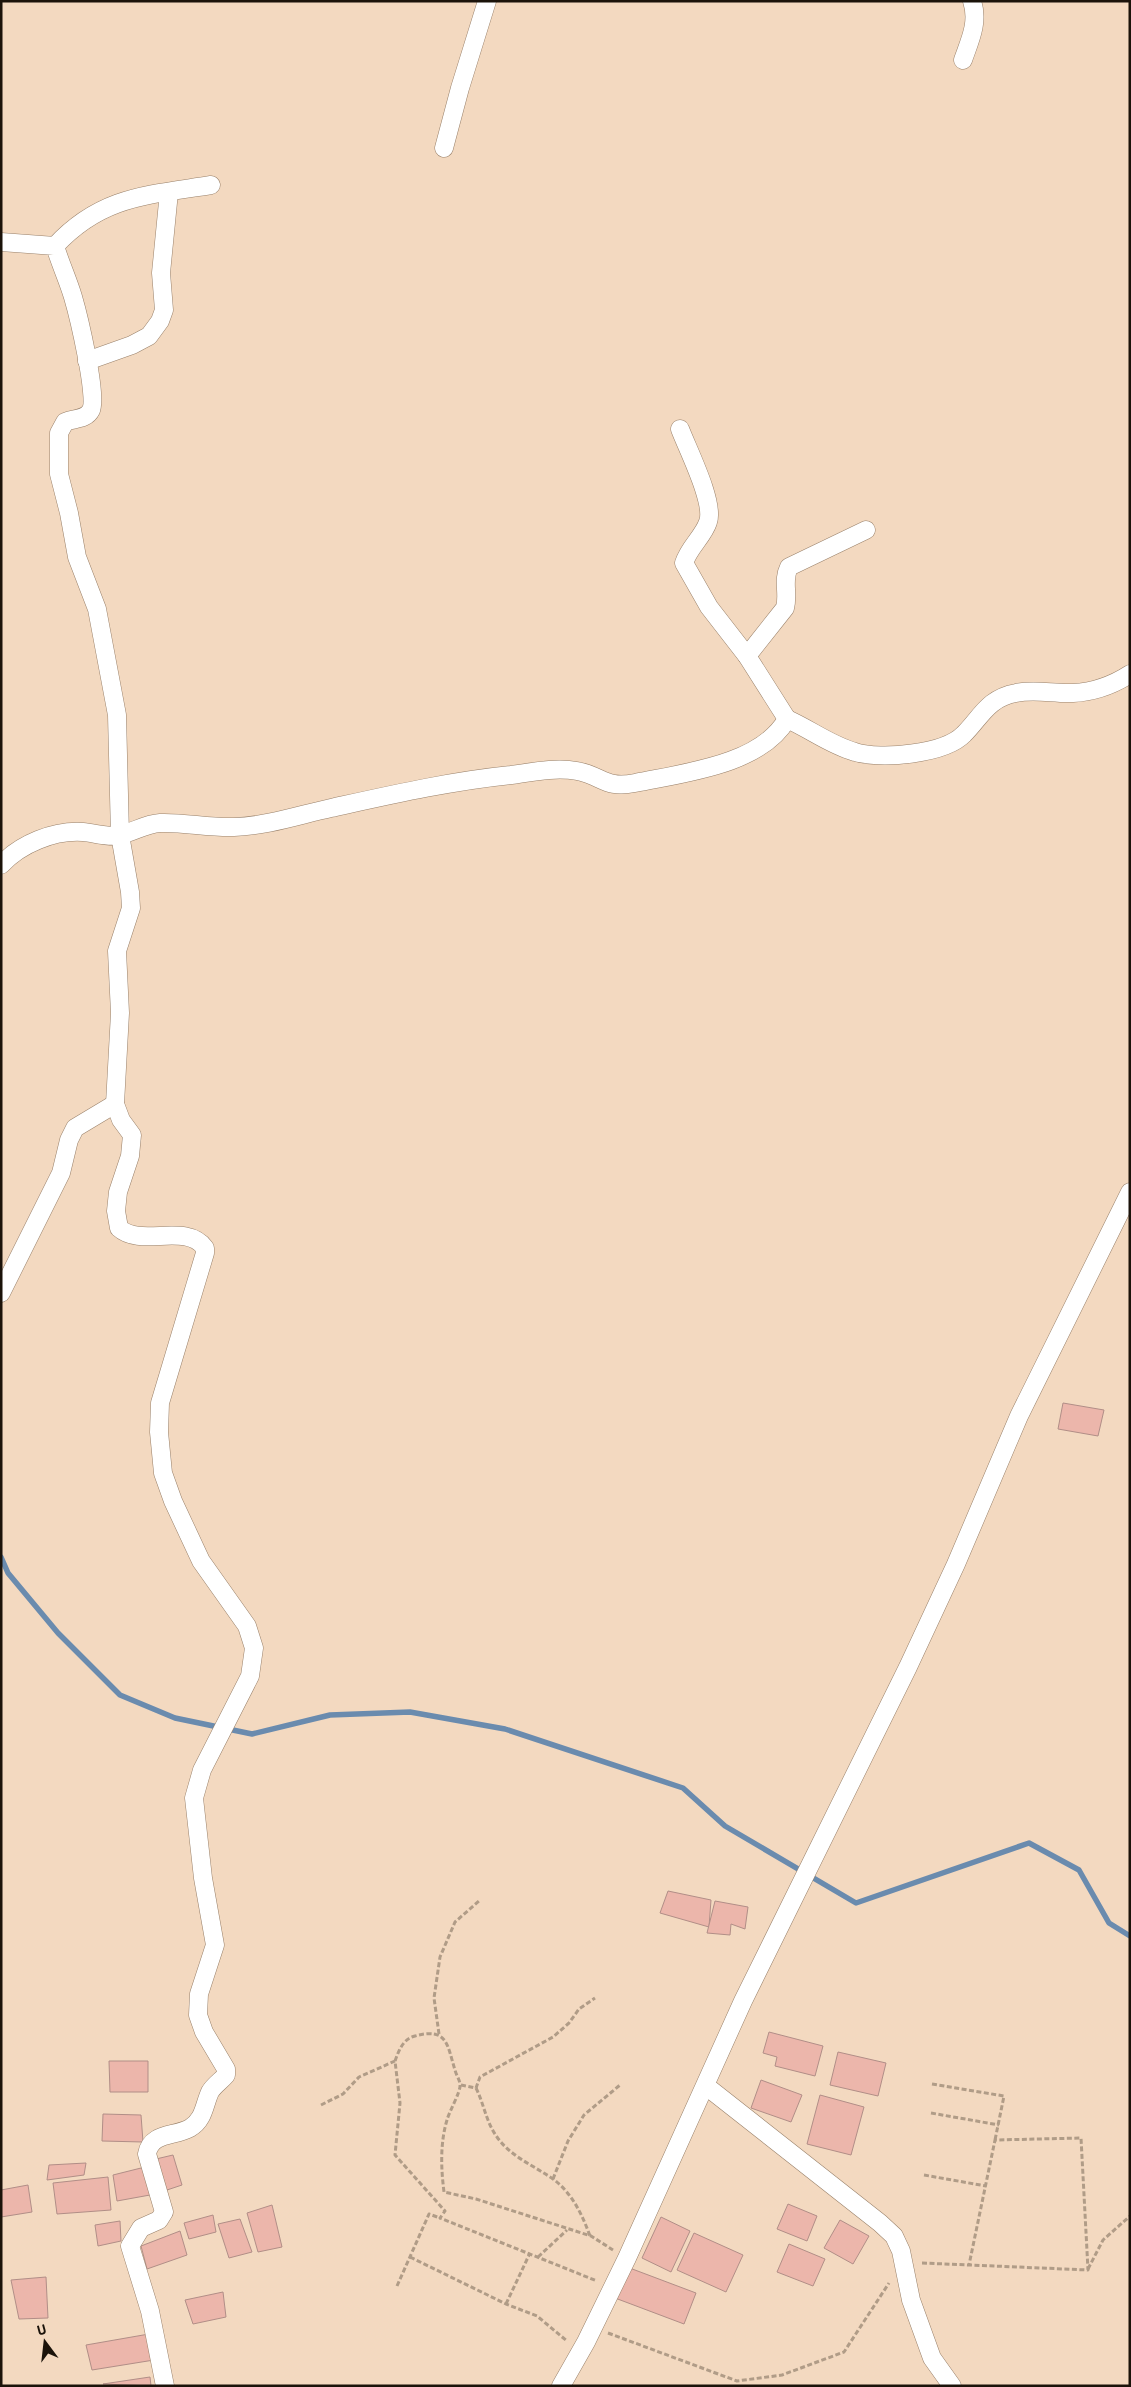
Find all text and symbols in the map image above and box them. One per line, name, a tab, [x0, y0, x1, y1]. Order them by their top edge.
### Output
north arrow	[20, 2317, 70, 2367]
text: U	[34, 2318, 49, 2340]

